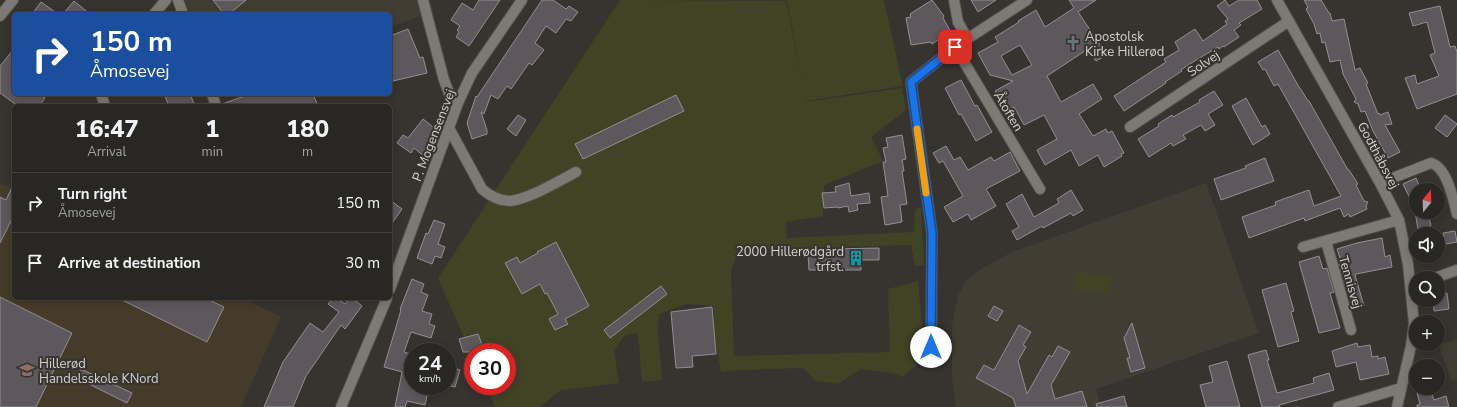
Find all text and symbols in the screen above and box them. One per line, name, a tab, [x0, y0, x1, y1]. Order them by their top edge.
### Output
text: 150 m	[90, 23, 173, 61]
icon: right	[24, 28, 76, 80]
place label: Apostolsk Kirke Hillerød	[1085, 28, 1164, 61]
pin	[938, 30, 972, 64]
church icon: Apostolsk Kirke Hillerød	[1064, 34, 1082, 52]
icon: arrive	[944, 36, 966, 58]
street label: Solvej	[1184, 46, 1223, 81]
text: Åmosevej	[90, 59, 170, 83]
street label: P. Mogensensvej	[408, 87, 460, 184]
street label: Åtoften	[989, 88, 1028, 135]
text: 16:47	[75, 113, 139, 145]
text: 1	[205, 113, 220, 145]
text: 180	[286, 113, 329, 145]
street label: Godthåbsvej	[1353, 119, 1403, 192]
text: Arrival	[87, 143, 126, 161]
text: min	[202, 143, 223, 161]
text: m	[302, 143, 313, 161]
north arrow	[1409, 183, 1445, 219]
map controls	[1409, 183, 1445, 395]
text: Turn right	[58, 184, 127, 204]
icon: right	[24, 192, 46, 214]
text: 150 m	[336, 193, 380, 213]
text: Åmosevej	[58, 204, 116, 222]
button: sound	[1409, 227, 1445, 263]
place label: 2000 Hillerødgård trfst.	[736, 243, 844, 276]
building icon: 2000 Hillerødgård trfst.	[847, 249, 865, 267]
icon: arrive	[24, 252, 46, 274]
text: Arrive at destination	[58, 253, 201, 273]
text: 30 m	[345, 253, 380, 273]
street label: Tennisvej	[1334, 254, 1366, 311]
button: search	[1409, 271, 1445, 307]
button: +	[1409, 315, 1445, 351]
position arrow	[910, 326, 952, 368]
speed limit sign: 30	[464, 343, 516, 395]
text: 24	[418, 350, 442, 377]
place label: Hillerød Handelsskole KNord	[39, 355, 159, 388]
button: −	[1409, 359, 1445, 395]
school or university icon: Hillerød Handelsskole KNord	[18, 361, 36, 379]
text: km/h	[419, 372, 441, 386]

